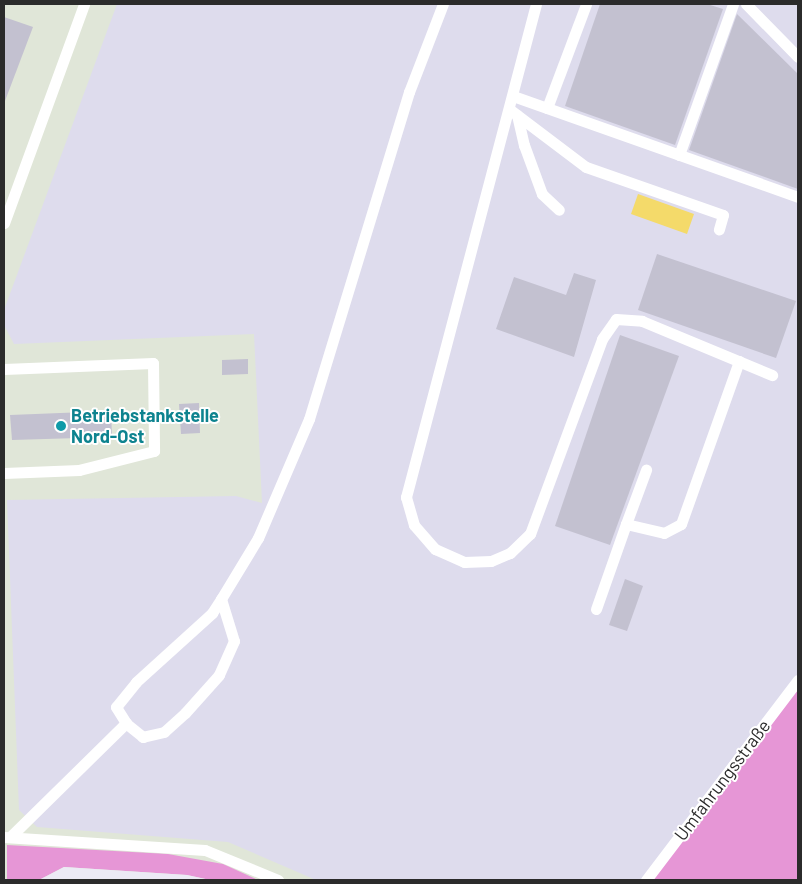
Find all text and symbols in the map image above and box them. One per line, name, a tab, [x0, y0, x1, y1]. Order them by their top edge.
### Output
place label: Betriebstankstelle Nord-Ost	[71, 405, 219, 448]
marker: Betriebstankstelle Nord-Ost	[55, 420, 67, 432]
street label: Umfahrungsstraße	[669, 715, 775, 845]

